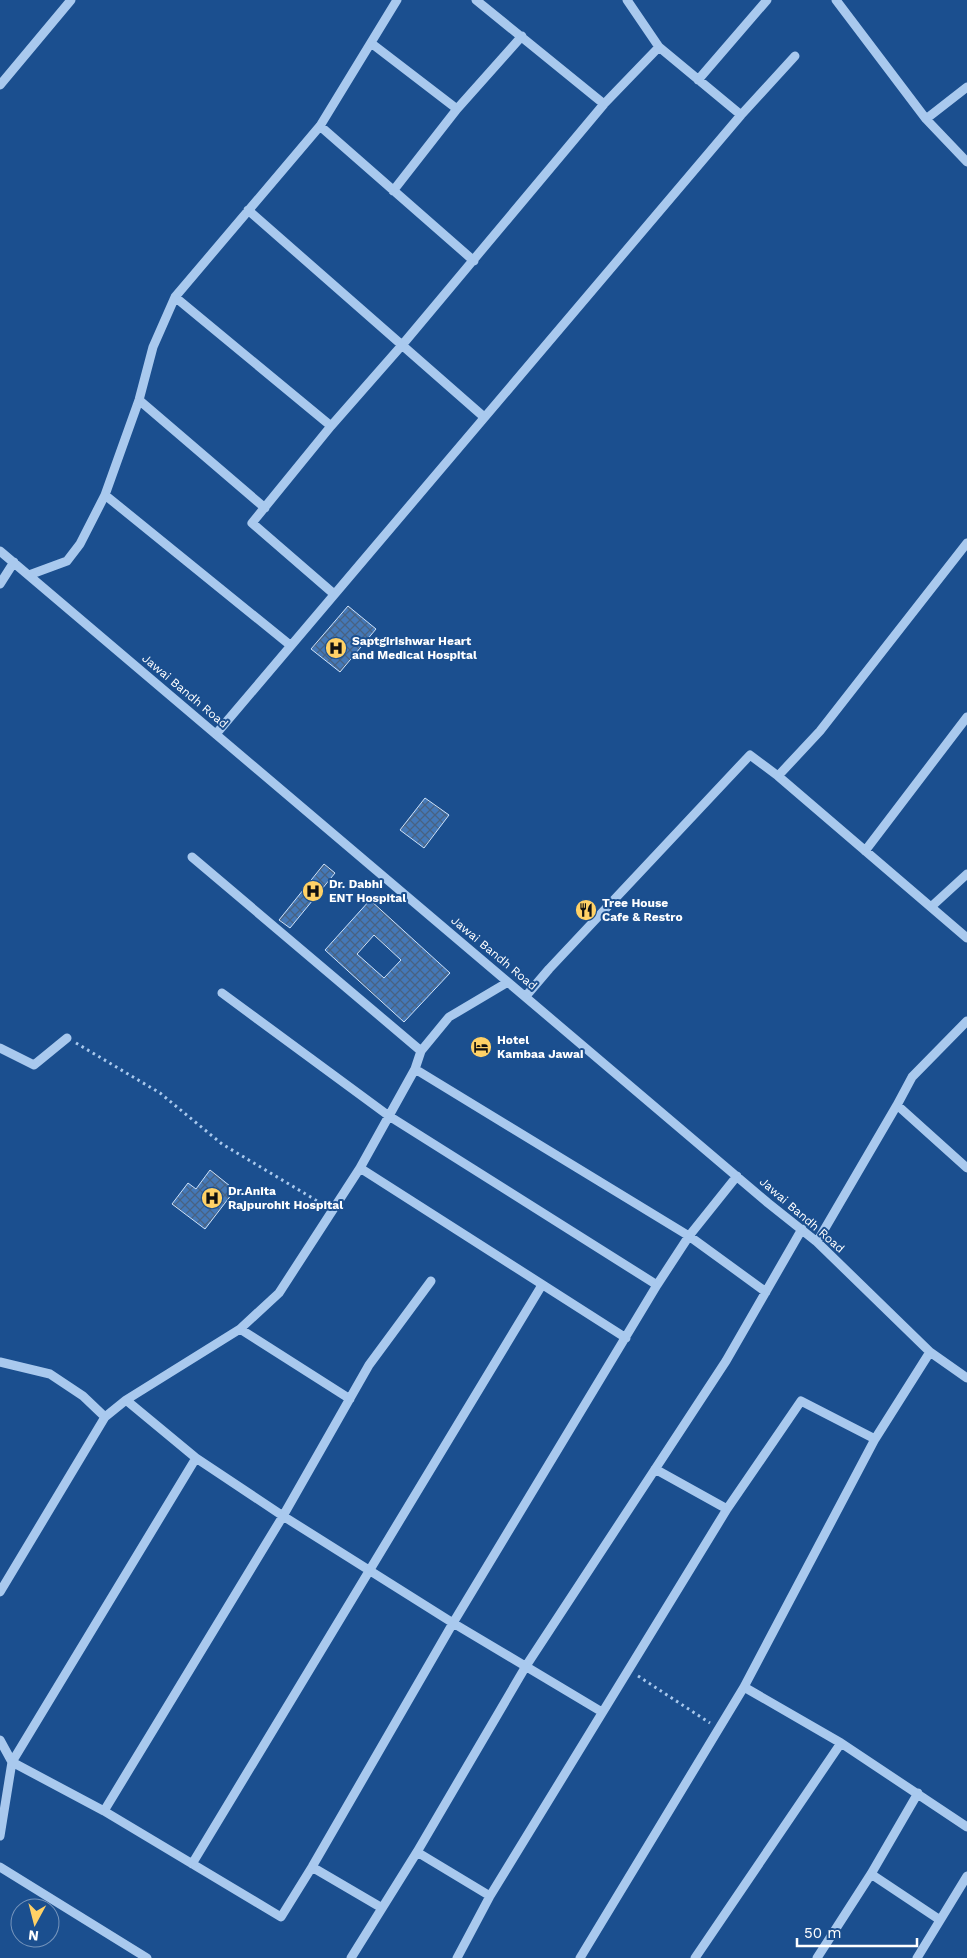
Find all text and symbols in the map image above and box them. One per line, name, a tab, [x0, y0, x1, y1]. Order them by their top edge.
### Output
place label: Saptgirishwar Heart and Medical Hospital	[352, 634, 477, 662]
hospital icon: Saptgirishwar Heart and Medical Hospital	[324, 636, 348, 660]
street label: Jawai Bandh Road	[139, 651, 231, 731]
place label: Dr. Dabhi ENT Hospital	[329, 877, 406, 905]
hospital icon: Dr. Dabhi ENT Hospital	[301, 879, 325, 903]
place label: Tree House Cafe & Restro	[602, 896, 683, 924]
restaurant icon: Tree House Cafe & Restro	[574, 898, 598, 922]
street label: Jawai Bandh Road	[448, 913, 540, 993]
place label: Hotel Kambaa Jawai	[497, 1033, 583, 1061]
hotel icon: Hotel Kambaa Jawai	[469, 1035, 493, 1059]
street label: Jawai Bandh Road	[757, 1174, 847, 1256]
place label: Dr.Anita Rajpurohit Hospital	[228, 1184, 343, 1212]
hospital icon: Dr.Anita Rajpurohit Hospital	[200, 1186, 224, 1210]
north arrow	[10, 1898, 60, 1948]
scale bar	[797, 1916, 917, 1948]
text: 50 m	[804, 1924, 841, 1942]
text: N	[27, 1927, 40, 1944]

